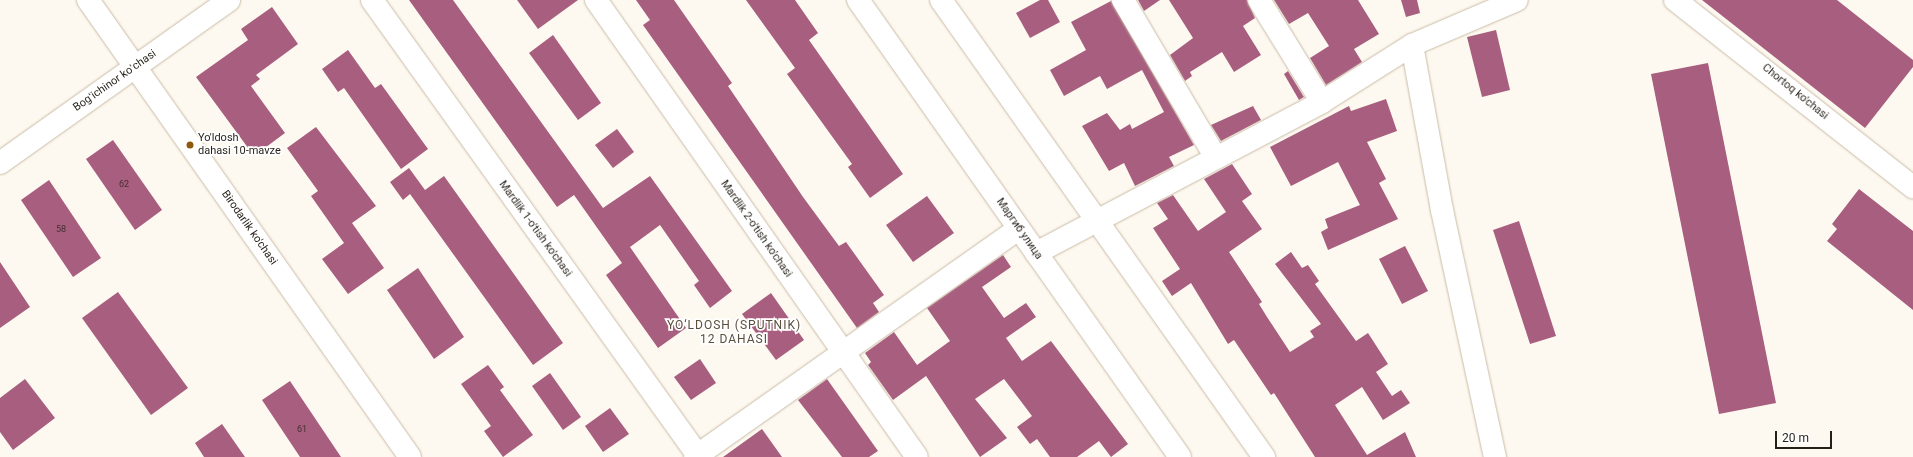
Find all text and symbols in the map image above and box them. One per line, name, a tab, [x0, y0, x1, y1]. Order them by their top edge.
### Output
street label: Bogʻichinor koʻchasi	[71, 47, 159, 115]
street label: Chortoq ko'chasi	[1759, 61, 1831, 123]
place label: Yo'ldosh dahasi 10-mavze	[198, 132, 281, 158]
marker: Yo'ldosh dahasi 10-mavze	[185, 140, 195, 150]
street label: Mardlik 1-o'tish ko'chasi	[496, 178, 574, 280]
street label: Mardlik 2-o'tish ko'chasi	[718, 178, 794, 280]
house number: 62	[119, 179, 129, 189]
street label: Birodarlik ko'chasi	[218, 188, 280, 268]
street label: Маргиб улица	[993, 196, 1045, 262]
house number: 58	[56, 224, 66, 234]
district label: YO‘LDOSH (SPUTNIK) 12 DAHASI	[667, 319, 801, 347]
scale bar	[1777, 423, 1834, 449]
house number: 61	[297, 424, 307, 434]
text: 20 m	[1782, 431, 1809, 445]

